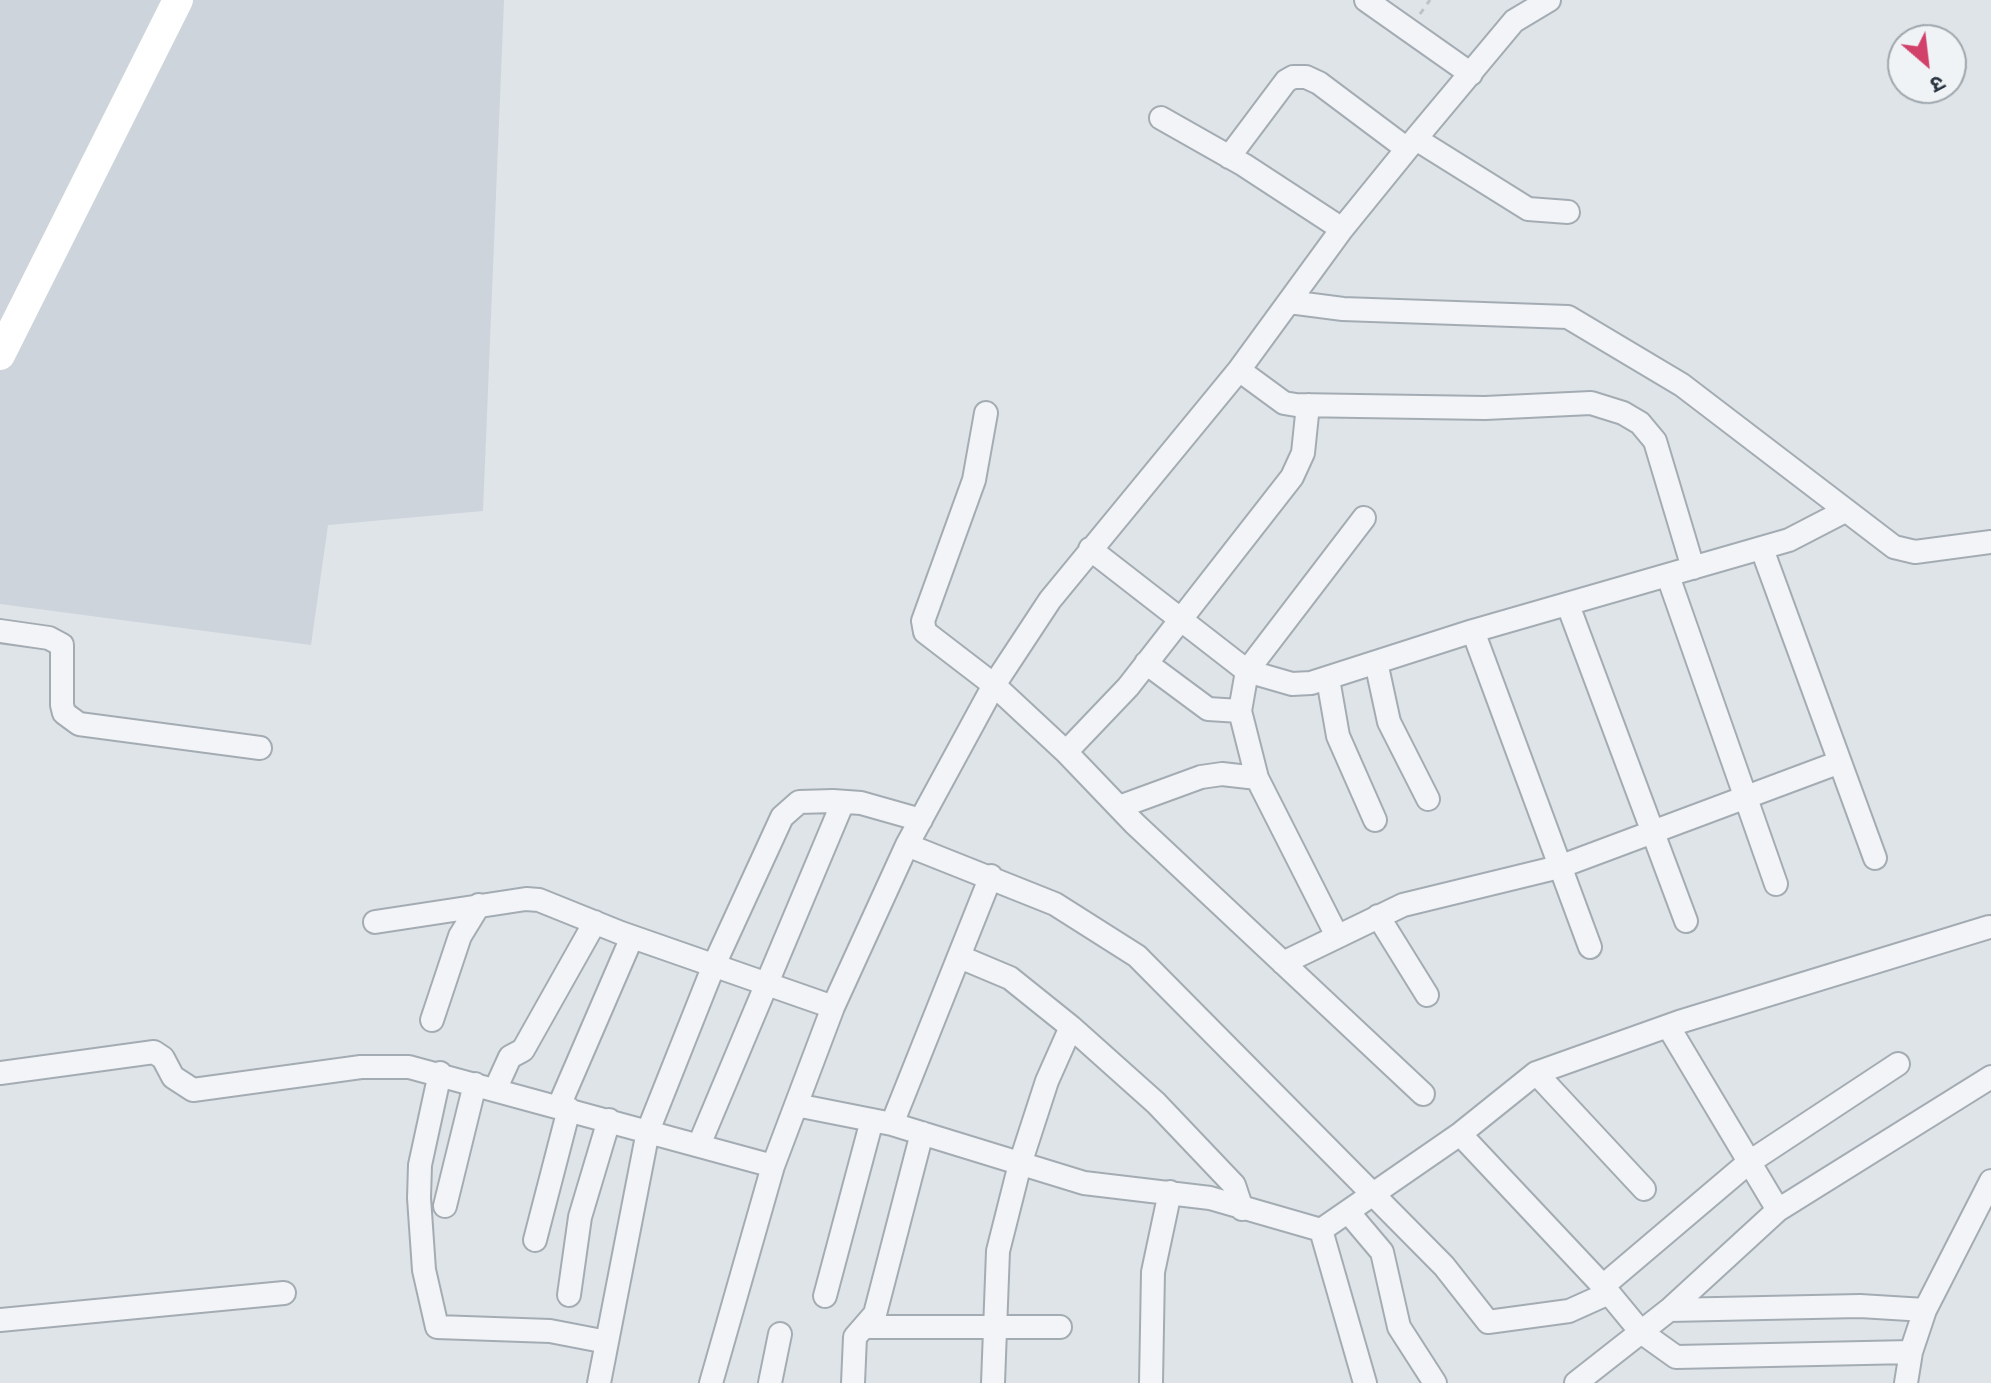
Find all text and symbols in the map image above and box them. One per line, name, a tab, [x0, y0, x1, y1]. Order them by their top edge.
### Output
north arrow	[1887, 24, 1967, 104]
text: उ	[1926, 70, 1949, 98]

